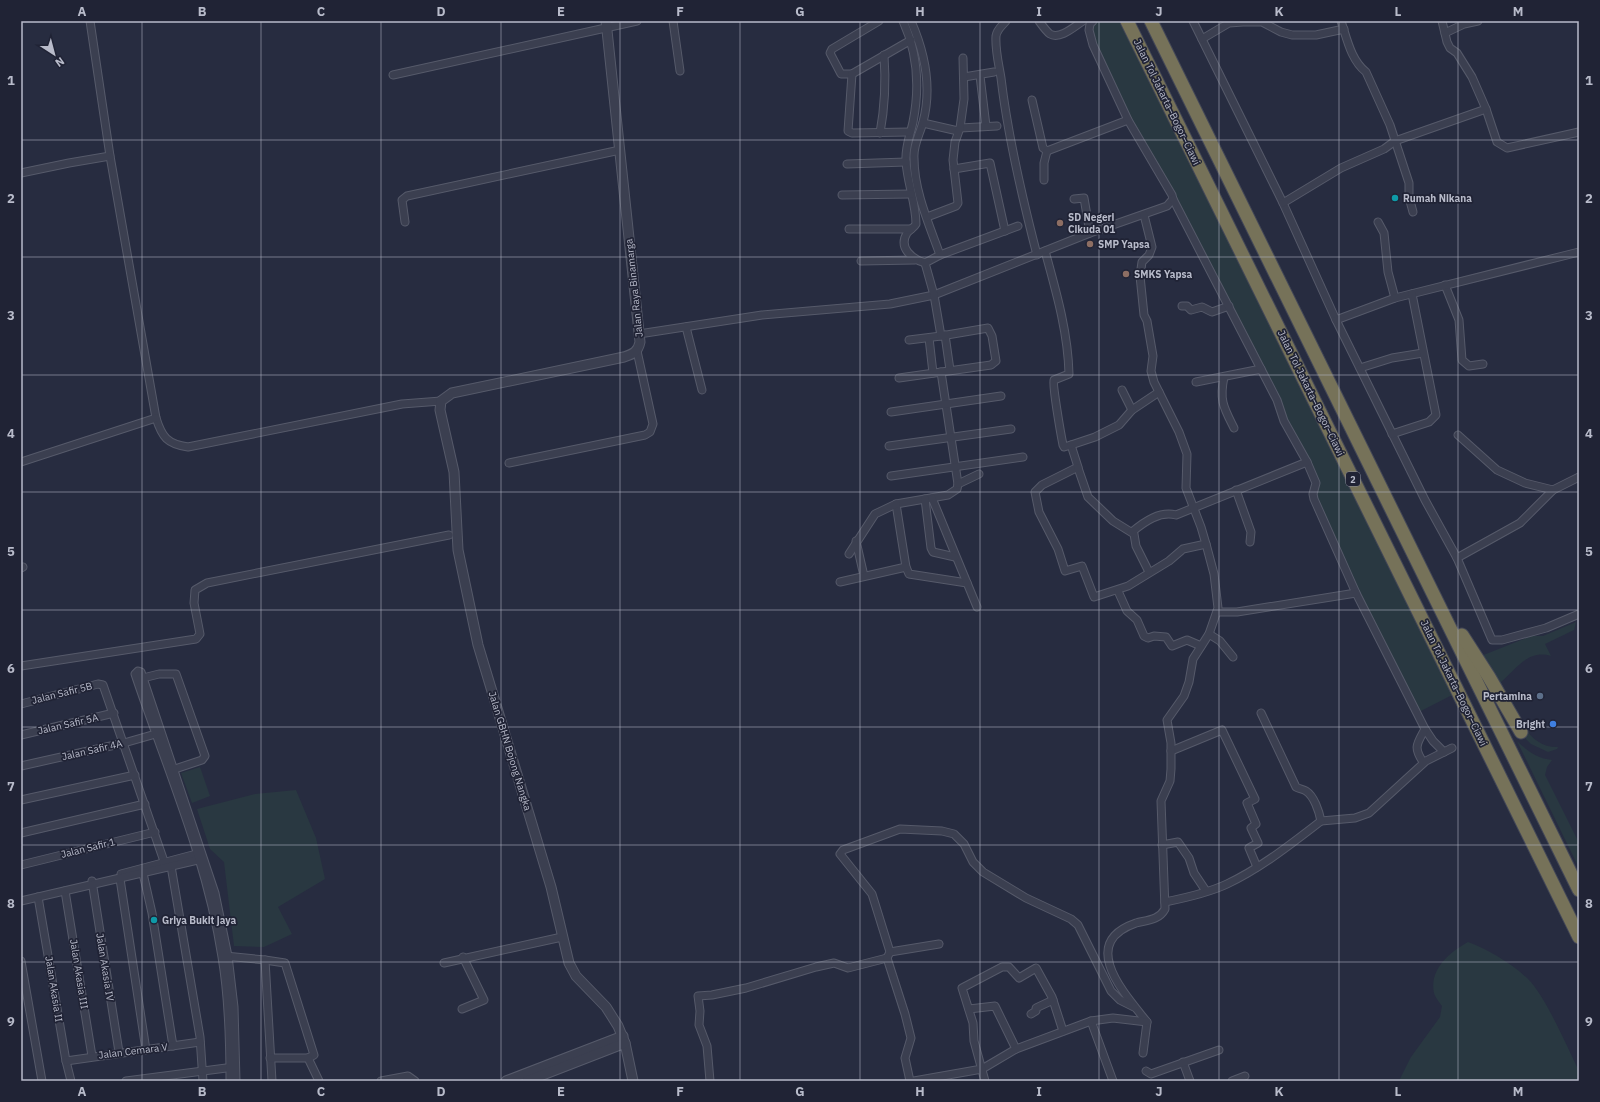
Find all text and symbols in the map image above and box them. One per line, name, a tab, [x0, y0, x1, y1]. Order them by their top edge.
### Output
text: A	[78, 3, 87, 20]
text: B	[198, 3, 207, 20]
text: C	[317, 3, 326, 20]
text: D	[436, 3, 446, 20]
text: E	[557, 3, 565, 20]
text: F	[676, 3, 684, 20]
text: G	[795, 3, 805, 20]
text: H	[915, 3, 925, 20]
text: I	[1036, 3, 1042, 20]
text: J	[1155, 3, 1163, 20]
text: K	[1274, 3, 1284, 20]
text: L	[1395, 3, 1402, 20]
text: M	[1513, 3, 1523, 20]
north arrow	[34, 34, 74, 74]
street label: Jalan Tol Jakarta–Bogor–Ciawi	[1131, 37, 1203, 167]
text: N	[53, 54, 67, 70]
text: 1	[7, 72, 15, 89]
text: 1	[1585, 72, 1593, 89]
text: 2	[7, 190, 15, 207]
text: 2	[1585, 190, 1593, 207]
place label: Rumah Nikana	[1403, 192, 1472, 205]
marker: Rumah Nikana	[1390, 193, 1400, 203]
place label: SD Negeri Cikuda 01	[1068, 211, 1115, 236]
marker: SD Negeri Cikuda 01	[1055, 218, 1065, 228]
street label: Jalan Raya Binamarga	[622, 238, 646, 338]
place label: SMP Yapsa	[1098, 238, 1150, 251]
marker: SMP Yapsa	[1085, 239, 1095, 249]
place label: SMKS Yapsa	[1134, 268, 1193, 281]
marker: SMKS Yapsa	[1121, 269, 1131, 279]
text: 3	[7, 307, 15, 324]
text: 3	[1585, 307, 1593, 324]
street label: Jalan Tol Jakarta–Bogor–Ciawi	[1275, 328, 1347, 458]
text: 4	[7, 425, 15, 442]
text: 4	[1585, 425, 1593, 442]
road number: 2	[1346, 472, 1360, 486]
text: 5	[7, 543, 15, 560]
text: 5	[1585, 543, 1593, 560]
street label: Jalan Tol Jakarta–Bogor–Ciawi	[1418, 618, 1490, 748]
text: 6	[7, 660, 15, 677]
text: 6	[1585, 660, 1593, 677]
street label: Jalan Safir 5B	[30, 679, 94, 707]
street label: Jalan GBHN Bojong Nangka	[486, 690, 535, 813]
place label: Pertamina	[1483, 690, 1532, 703]
marker: Pertamina	[1535, 691, 1545, 701]
street label: Jalan Safir 5A	[36, 711, 100, 737]
place label: Bright	[1516, 718, 1545, 731]
marker: Bright	[1548, 719, 1558, 729]
street label: Jalan Safir 4A	[60, 737, 124, 763]
text: 7	[7, 778, 15, 795]
text: 7	[1585, 778, 1593, 795]
street label: Jalan Safir 1	[60, 835, 116, 861]
text: 8	[7, 895, 15, 912]
text: 8	[1585, 895, 1593, 912]
place label: Griya Bukit jaya	[162, 914, 236, 927]
marker: Griya Bukit jaya	[149, 915, 159, 925]
street label: Jalan Akasia IV	[93, 932, 117, 1002]
street label: Jalan Akasia III	[67, 938, 91, 1010]
street label: Jalan Akasia II	[42, 955, 66, 1023]
text: 9	[7, 1013, 15, 1030]
text: 9	[1585, 1013, 1593, 1030]
street label: Jalan Cemara V	[98, 1040, 168, 1062]
text: A	[78, 1083, 87, 1100]
text: B	[198, 1083, 207, 1100]
text: C	[317, 1083, 326, 1100]
text: D	[436, 1083, 446, 1100]
text: E	[557, 1083, 565, 1100]
text: F	[676, 1083, 684, 1100]
text: G	[795, 1083, 805, 1100]
text: H	[915, 1083, 925, 1100]
text: I	[1036, 1083, 1042, 1100]
text: J	[1155, 1083, 1163, 1100]
text: K	[1274, 1083, 1284, 1100]
text: L	[1395, 1083, 1402, 1100]
text: M	[1513, 1083, 1523, 1100]

